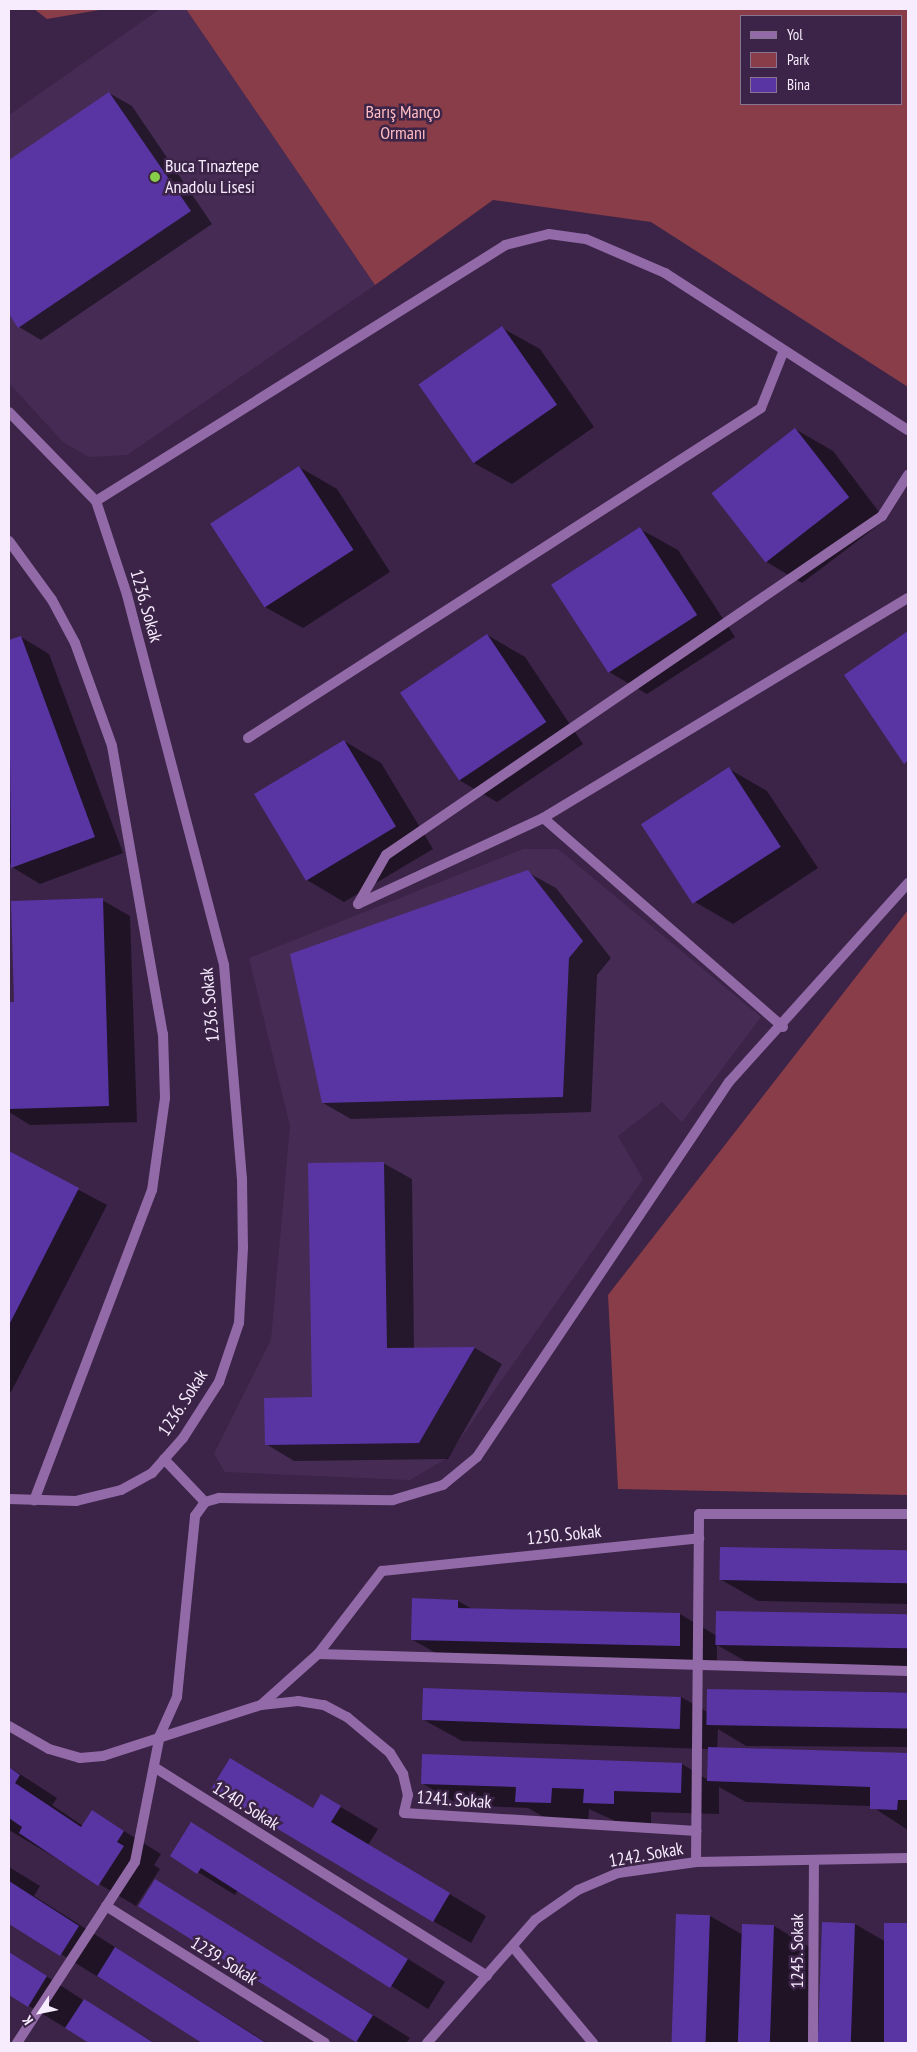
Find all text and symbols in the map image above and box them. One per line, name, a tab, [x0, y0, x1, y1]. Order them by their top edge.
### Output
legend	[740, 15, 902, 105]
text: Yol	[787, 25, 803, 44]
text: Park	[787, 50, 809, 69]
text: Bina	[787, 75, 810, 94]
park label: Barış Manço Ormanı	[366, 102, 440, 144]
place label: Buca Tınaztepe Anadolu Lisesi	[165, 156, 260, 198]
marker: Buca Tınaztepe Anadolu Lisesi	[149, 171, 161, 183]
street label: 1236. Sokak	[125, 566, 167, 646]
street label: 1236. Sokak	[196, 966, 224, 1044]
street label: 1236. Sokak	[153, 1365, 213, 1441]
street label: 1250. Sokak	[525, 1520, 603, 1550]
street label: 1240. Sokak	[208, 1777, 284, 1835]
street label: 1241. Sokak	[415, 1787, 493, 1813]
street label: 1242. Sokak	[607, 1838, 685, 1872]
street label: 1245. Sokak	[786, 1913, 808, 1989]
street label: 1239. Sokak	[186, 1932, 262, 1990]
north arrow	[15, 1987, 65, 2037]
text: K	[18, 2012, 37, 2028]

